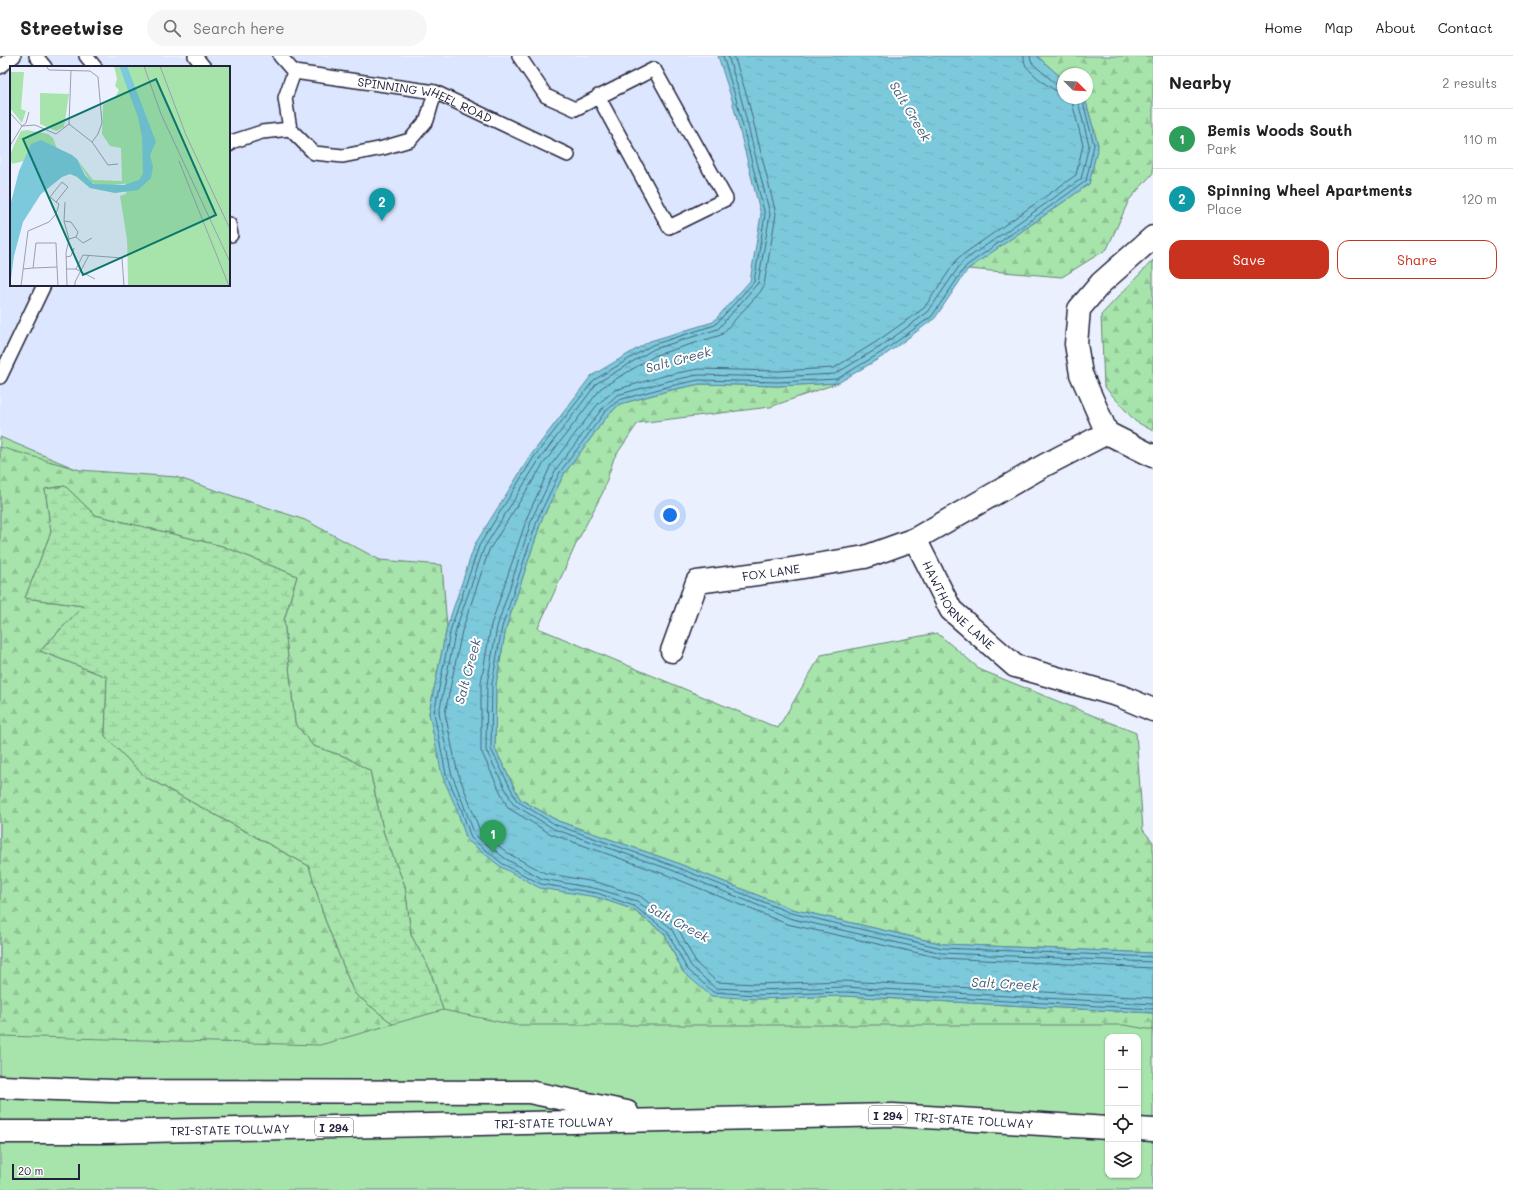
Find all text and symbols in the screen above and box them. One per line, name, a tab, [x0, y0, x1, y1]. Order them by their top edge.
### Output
search box	[147, 10, 427, 46]
text: Streetwise	[20, 15, 123, 40]
icon: search	[161, 17, 183, 39]
text: Search here	[193, 18, 285, 38]
text: Home	[1264, 18, 1302, 37]
text: Map	[1324, 18, 1353, 37]
text: About	[1375, 18, 1416, 37]
text: Contact	[1438, 18, 1493, 37]
inset map	[10, 66, 230, 286]
north arrow	[1057, 68, 1093, 104]
text: Nearby	[1169, 71, 1231, 93]
street label: SPINNING WHEEL ROAD	[357, 73, 495, 126]
text: 2 results	[1442, 74, 1497, 91]
water label: Salt Creek	[886, 78, 936, 145]
text: Bemis Woods South	[1207, 120, 1352, 140]
text: 1	[1179, 130, 1185, 147]
text: 110 m	[1463, 130, 1497, 147]
text: Park	[1207, 140, 1236, 157]
text: Spinning Wheel Apartments	[1207, 180, 1412, 200]
pin: 2	[369, 188, 395, 221]
text: 2	[1178, 190, 1186, 207]
text: 120 m	[1461, 190, 1497, 207]
text: Place	[1207, 200, 1242, 217]
button: Save	[1169, 240, 1329, 279]
button: Share	[1337, 240, 1497, 279]
water label: Salt Creek	[643, 342, 714, 376]
your location	[660, 505, 680, 525]
street label: HAWTHORNE LANE	[919, 558, 998, 653]
street label: FOX LANE	[741, 560, 801, 584]
water label: Salt Creek	[450, 635, 484, 706]
pin: 1	[480, 820, 506, 853]
water label: Salt Creek	[645, 899, 714, 946]
water label: Salt Creek	[971, 973, 1040, 993]
map controls	[1105, 1034, 1141, 1178]
button: +	[1105, 1034, 1141, 1070]
button: −	[1105, 1070, 1141, 1106]
road number: I 294	[869, 1106, 907, 1124]
button: locate	[1105, 1106, 1141, 1142]
street label: TRI-STATE TOLLWAY	[914, 1108, 1034, 1131]
street label: TRI-STATE TOLLWAY	[494, 1113, 614, 1132]
road number: I 294	[315, 1118, 353, 1136]
street label: TRI-STATE TOLLWAY	[170, 1120, 290, 1139]
button: layers	[1105, 1142, 1141, 1178]
scale bar	[12, 1162, 80, 1181]
text: 20 m	[18, 1163, 43, 1178]

